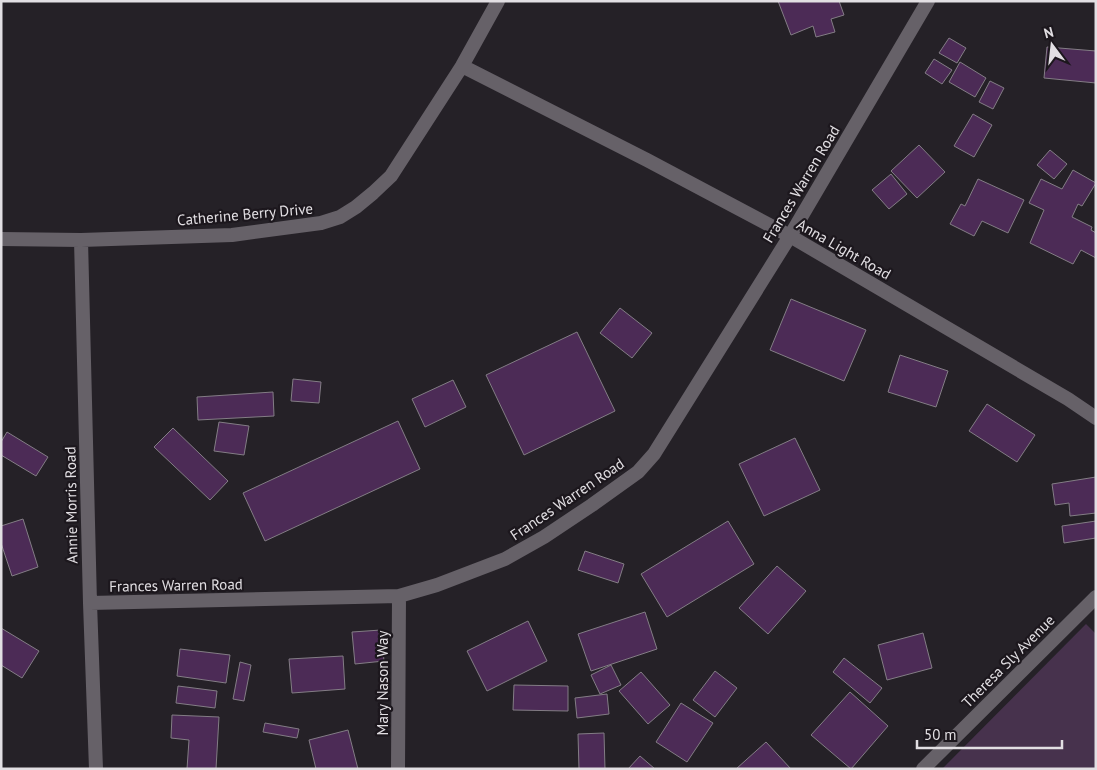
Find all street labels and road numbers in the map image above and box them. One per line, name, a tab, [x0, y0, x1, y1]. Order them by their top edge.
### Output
street label: Frances Warren Road	[758, 122, 844, 246]
street label: Catherine Berry Drive	[176, 199, 314, 229]
street label: Anna Light Road	[794, 214, 894, 284]
street label: Annie Morris Road	[60, 446, 82, 564]
street label: Frances Warren Road	[506, 454, 628, 544]
street label: Frances Warren Road	[109, 574, 243, 596]
street label: Theresa Sly Avenue	[958, 611, 1058, 711]
street label: Mary Nason Way	[373, 631, 392, 735]

